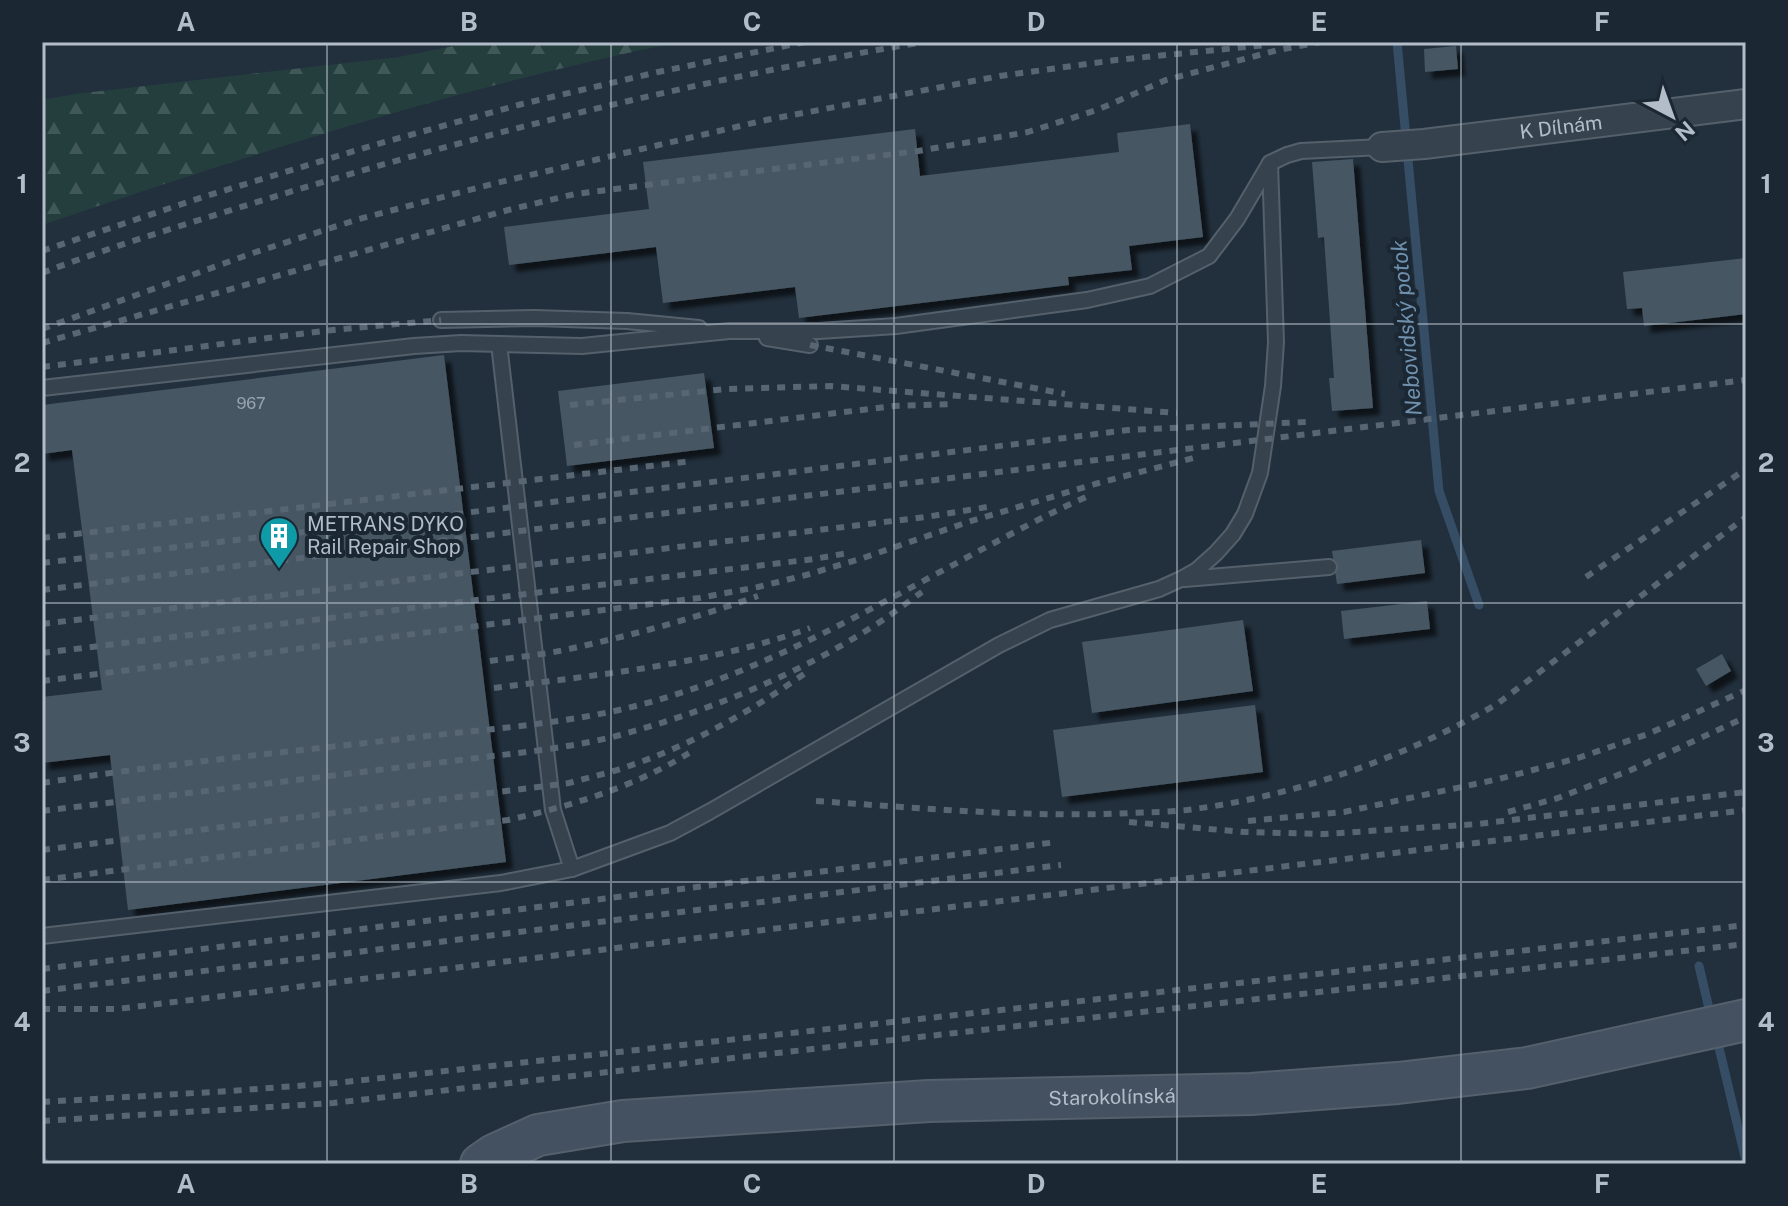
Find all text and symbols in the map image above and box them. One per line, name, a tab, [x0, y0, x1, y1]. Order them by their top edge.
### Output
text: A	[177, 6, 196, 37]
text: B	[460, 6, 478, 37]
text: C	[743, 6, 761, 37]
text: D	[1027, 6, 1045, 37]
text: E	[1311, 6, 1327, 37]
text: F	[1594, 6, 1610, 37]
north arrow	[1632, 76, 1712, 156]
street label: K Dílnám	[1518, 110, 1604, 144]
text: N	[1670, 116, 1700, 147]
text: 1	[16, 168, 28, 199]
text: 1	[1760, 168, 1772, 199]
water label: Nebovidský potok	[1385, 239, 1427, 417]
house number: 967	[236, 394, 266, 413]
text: 2	[14, 447, 30, 478]
text: 2	[1758, 447, 1774, 478]
place label: METRANS DYKO Rail Repair Shop	[307, 512, 464, 559]
building icon: METRANS DYKO Rail Repair Shop	[258, 515, 300, 570]
text: 3	[13, 727, 31, 758]
text: 3	[1757, 727, 1775, 758]
text: 4	[13, 1006, 31, 1037]
text: 4	[1757, 1006, 1775, 1037]
street label: Starokolínská	[1048, 1084, 1176, 1110]
text: A	[177, 1168, 196, 1199]
text: B	[460, 1168, 478, 1199]
text: C	[743, 1168, 761, 1199]
text: D	[1027, 1168, 1045, 1199]
text: E	[1311, 1168, 1327, 1199]
text: F	[1594, 1168, 1610, 1199]

